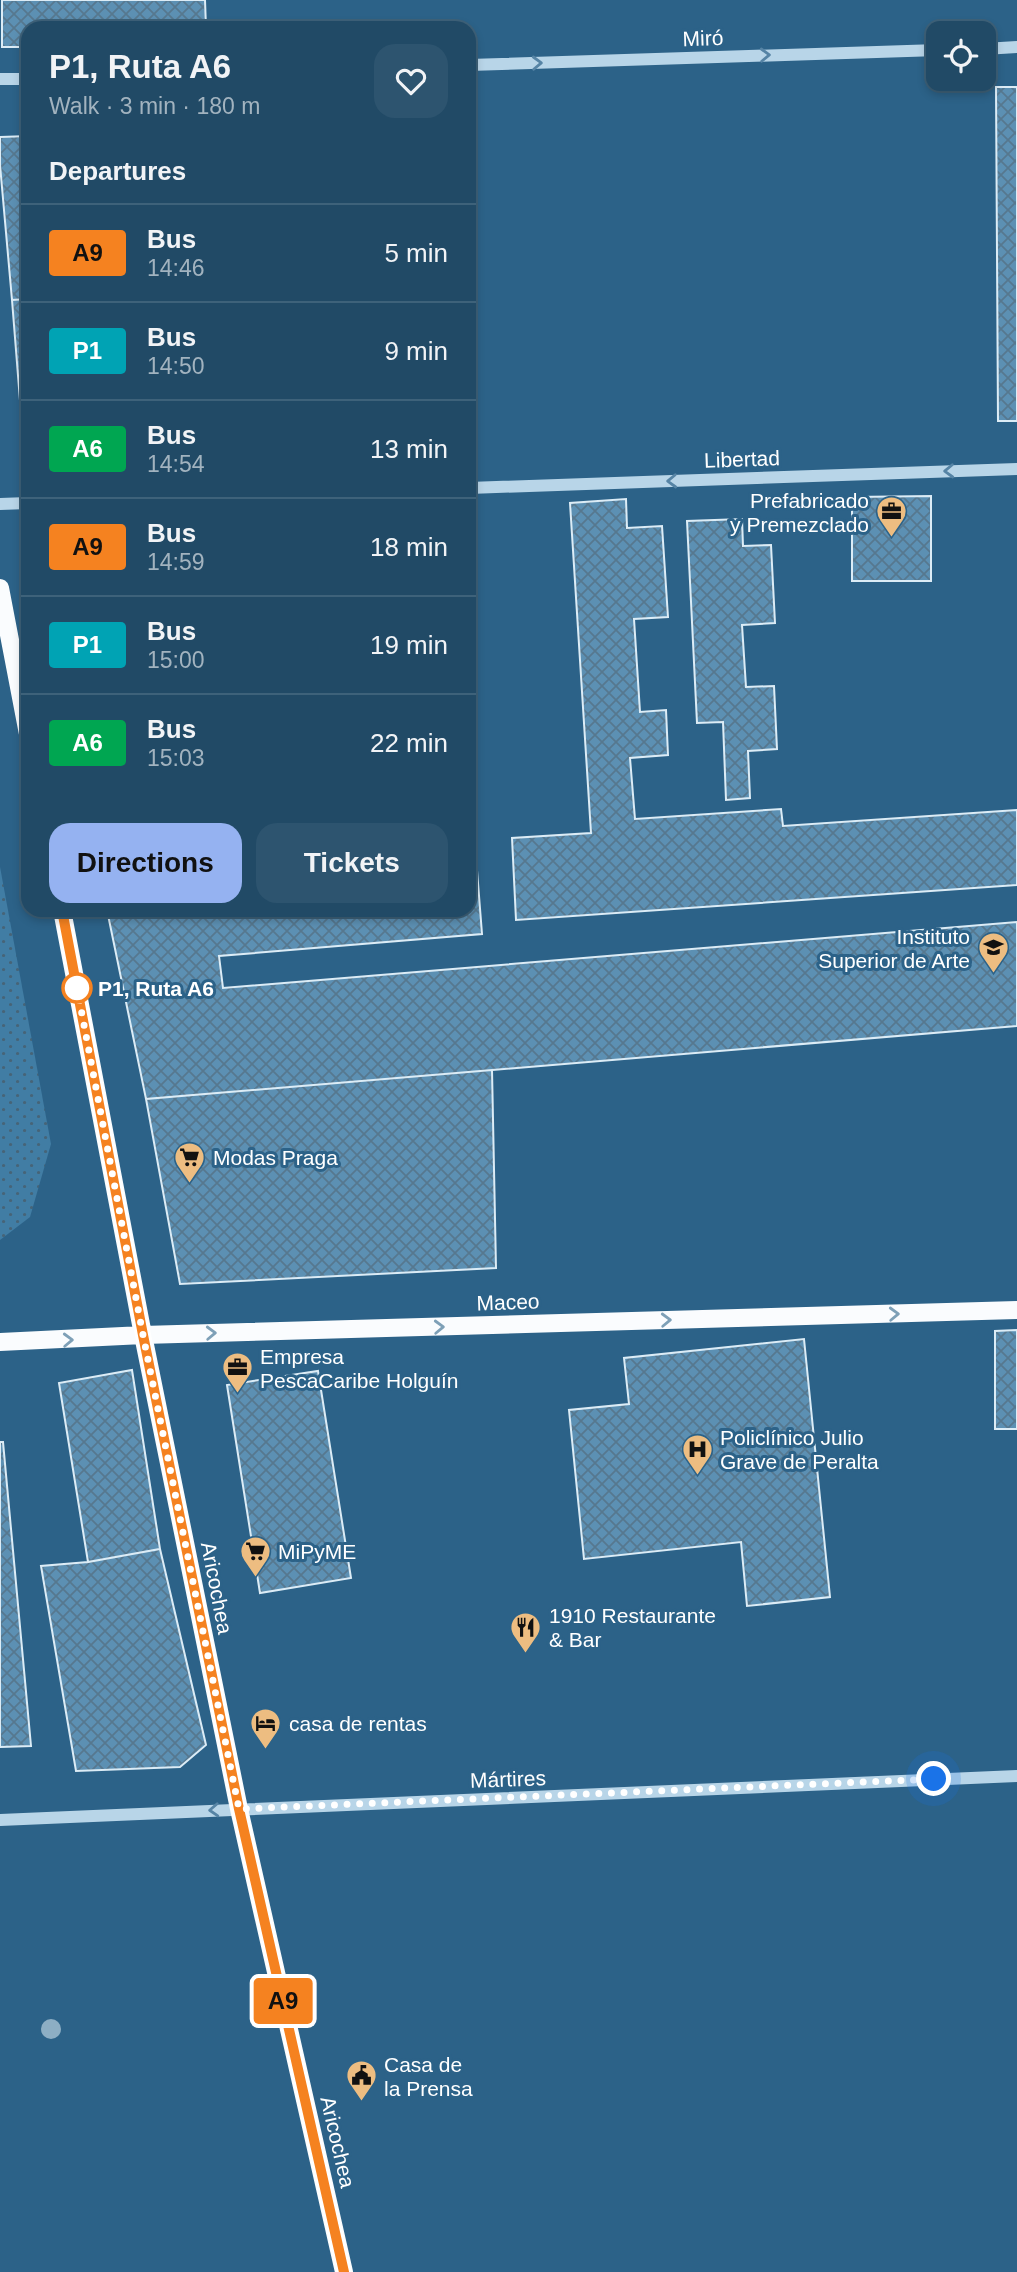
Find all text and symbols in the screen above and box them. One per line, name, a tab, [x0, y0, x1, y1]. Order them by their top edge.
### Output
map controls	[926, 21, 996, 91]
button: locate	[926, 21, 996, 91]
street label: Miró	[682, 26, 724, 50]
button: heart	[374, 44, 448, 118]
text: P1, Ruta A6	[49, 48, 231, 85]
one-way arrow	[759, 48, 770, 63]
one-way arrow	[532, 55, 543, 70]
text: Walk · 3 min · 180 m	[49, 93, 260, 119]
text: Departures	[49, 156, 186, 186]
text: Bus	[147, 224, 196, 254]
text: 5 min	[384, 238, 448, 268]
text: A9	[72, 239, 103, 266]
text: 14:46	[147, 255, 205, 281]
text: Bus	[147, 322, 196, 352]
text: 9 min	[384, 336, 448, 366]
text: P1	[73, 337, 102, 364]
text: 14:50	[147, 353, 205, 379]
text: Bus	[147, 420, 196, 450]
text: 13 min	[370, 434, 448, 464]
text: A6	[72, 435, 103, 462]
street label: Libertad	[704, 446, 780, 472]
text: 14:54	[147, 451, 205, 477]
one-way arrow	[943, 464, 954, 479]
one-way arrow	[667, 473, 678, 488]
place label: Prefabricado y Premezclado	[730, 489, 869, 536]
office icon: Prefabricado y Premezclado	[875, 495, 909, 539]
text: Bus	[147, 518, 196, 548]
text: 18 min	[370, 532, 448, 562]
text: A9	[72, 533, 103, 560]
text: 14:59	[147, 549, 205, 575]
text: Bus	[147, 616, 196, 646]
text: 19 min	[370, 630, 448, 660]
text: P1	[73, 631, 102, 658]
text: 15:00	[147, 647, 205, 673]
text: Bus	[147, 714, 196, 744]
text: 22 min	[370, 728, 448, 758]
text: A6	[72, 729, 103, 756]
text: 15:03	[147, 745, 205, 771]
button: Directions	[49, 823, 242, 903]
button: Tickets	[256, 823, 448, 903]
place label: Instituto Superior de Arte	[818, 925, 970, 972]
school or university icon: Instituto Superior de Arte	[976, 931, 1010, 975]
marker: P1, Ruta A6	[62, 973, 92, 1003]
place label: P1, Ruta A6	[98, 977, 214, 1000]
supermarket icon: Modas Praga	[173, 1140, 207, 1184]
place label: Modas Praga	[213, 1146, 338, 1169]
street label: Maceo	[476, 1289, 540, 1315]
one-way arrow	[889, 1306, 899, 1322]
one-way arrow	[661, 1313, 672, 1328]
one-way arrow	[434, 1319, 445, 1334]
one-way arrow	[206, 1326, 217, 1341]
one-way arrow	[63, 1332, 74, 1347]
place label: Empresa PescaCaribe Holguín	[260, 1345, 458, 1392]
office icon: Empresa PescaCaribe Holguín	[220, 1351, 254, 1395]
place label: Policlínico Julio Grave de Peralta	[720, 1426, 879, 1473]
hospital icon: Policlínico Julio Grave de Peralta	[680, 1432, 714, 1476]
supermarket icon: MiPyME	[238, 1534, 272, 1578]
street label: Aricochea	[197, 1540, 237, 1636]
place label: MiPyME	[278, 1540, 356, 1563]
place label: 1910 Restaurante & Bar	[549, 1604, 716, 1651]
restaurant icon: 1910 Restaurante & Bar	[509, 1610, 543, 1654]
hotel icon: casa de rentas	[249, 1706, 283, 1750]
place label: casa de rentas	[289, 1712, 427, 1735]
your location	[916, 1761, 951, 1796]
street label: Mártires	[470, 1766, 546, 1792]
one-way arrow	[209, 1803, 220, 1818]
line badge: A9	[252, 1978, 314, 2024]
text: A9	[268, 1987, 298, 2014]
place label: Casa de la Prensa	[384, 2053, 473, 2100]
public building icon: Casa de la Prensa	[344, 2059, 378, 2103]
street label: Aricochea	[316, 2094, 360, 2190]

